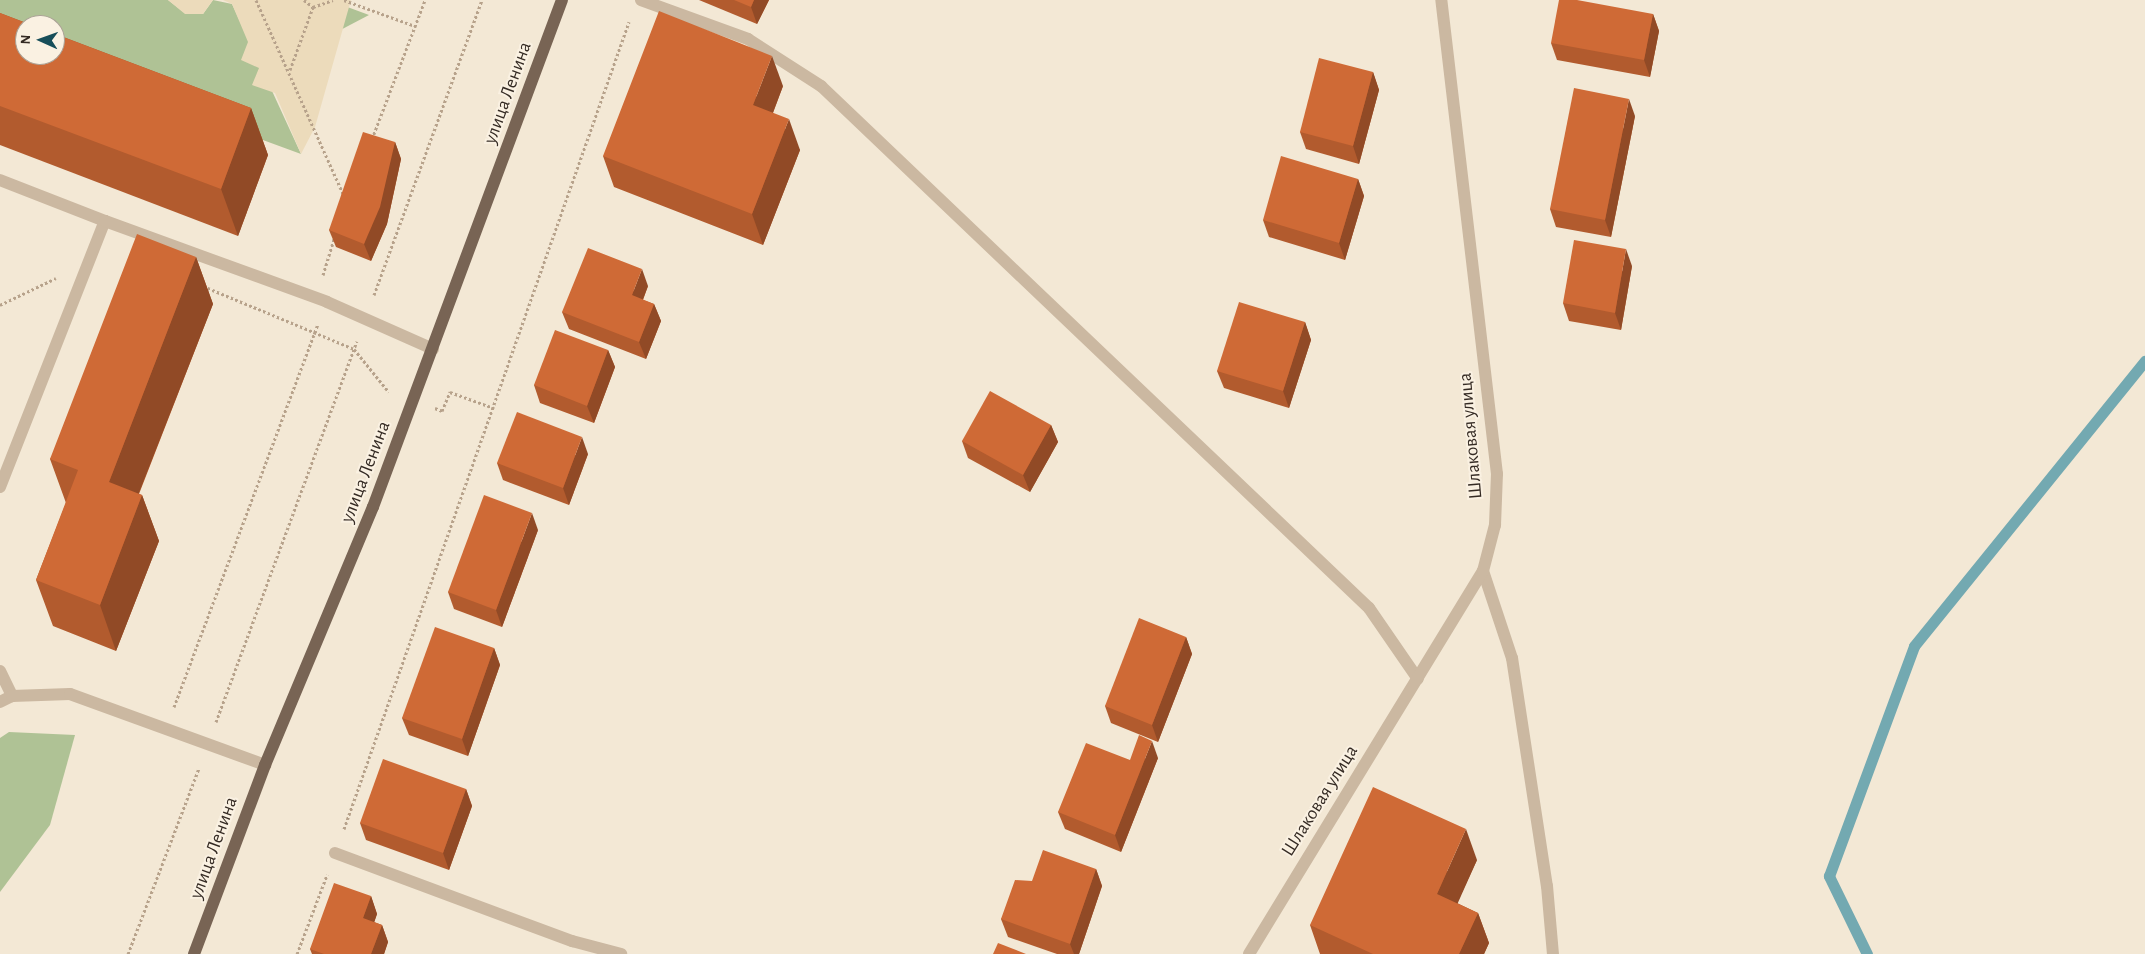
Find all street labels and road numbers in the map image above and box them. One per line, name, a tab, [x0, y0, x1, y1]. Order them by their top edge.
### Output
street label: улица Ленина	[479, 39, 537, 147]
street label: Шлаковая улица	[1454, 372, 1488, 500]
street label: улица Ленина	[336, 418, 396, 526]
street label: Шлаковая улица	[1277, 741, 1363, 861]
street label: улица Ленина	[185, 794, 243, 902]

